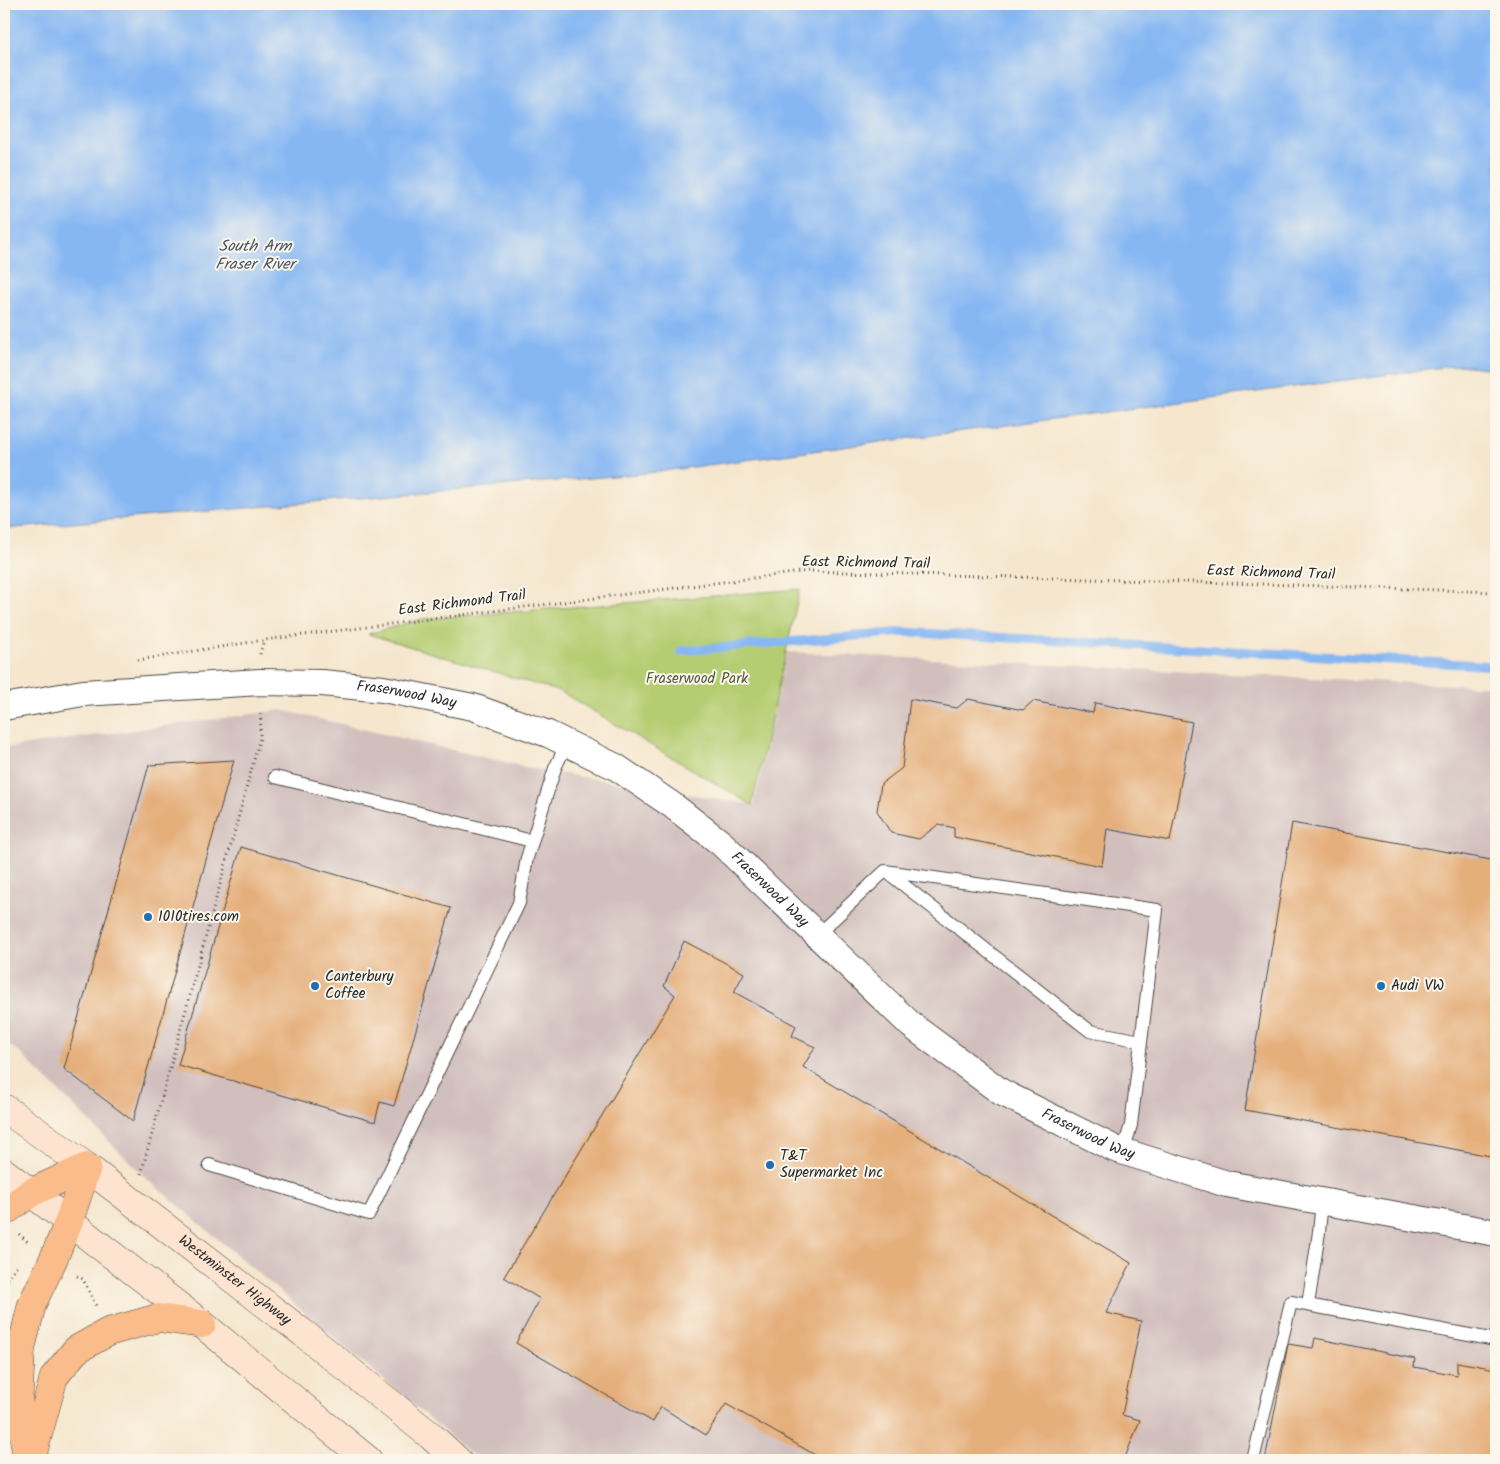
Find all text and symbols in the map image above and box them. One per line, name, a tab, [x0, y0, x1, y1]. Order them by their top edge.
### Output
water label: South Arm Fraser River	[215, 234, 298, 277]
street label: East Richmond Trail	[802, 550, 931, 576]
street label: East Richmond Trail	[1206, 559, 1336, 587]
street label: East Richmond Trail	[397, 583, 528, 623]
park label: Fraserwood Park	[646, 667, 749, 691]
street label: Fraserwood Way	[356, 674, 459, 716]
street label: Fraserwood Way	[725, 846, 815, 934]
place label: 1010tires.com	[158, 905, 239, 929]
marker: 1010tires.com	[142, 911, 154, 923]
place label: Canterbury Coffee	[325, 965, 395, 1006]
place label: Audi VW	[1391, 974, 1444, 998]
marker: Canterbury Coffee	[309, 980, 321, 992]
marker: Audi VW	[1375, 980, 1387, 992]
street label: Fraserwood Way	[1037, 1102, 1139, 1167]
place label: T&T Supermarket Inc	[780, 1144, 883, 1185]
marker: T&T Supermarket Inc	[764, 1159, 776, 1171]
street label: Westminster Highway	[173, 1229, 297, 1332]

